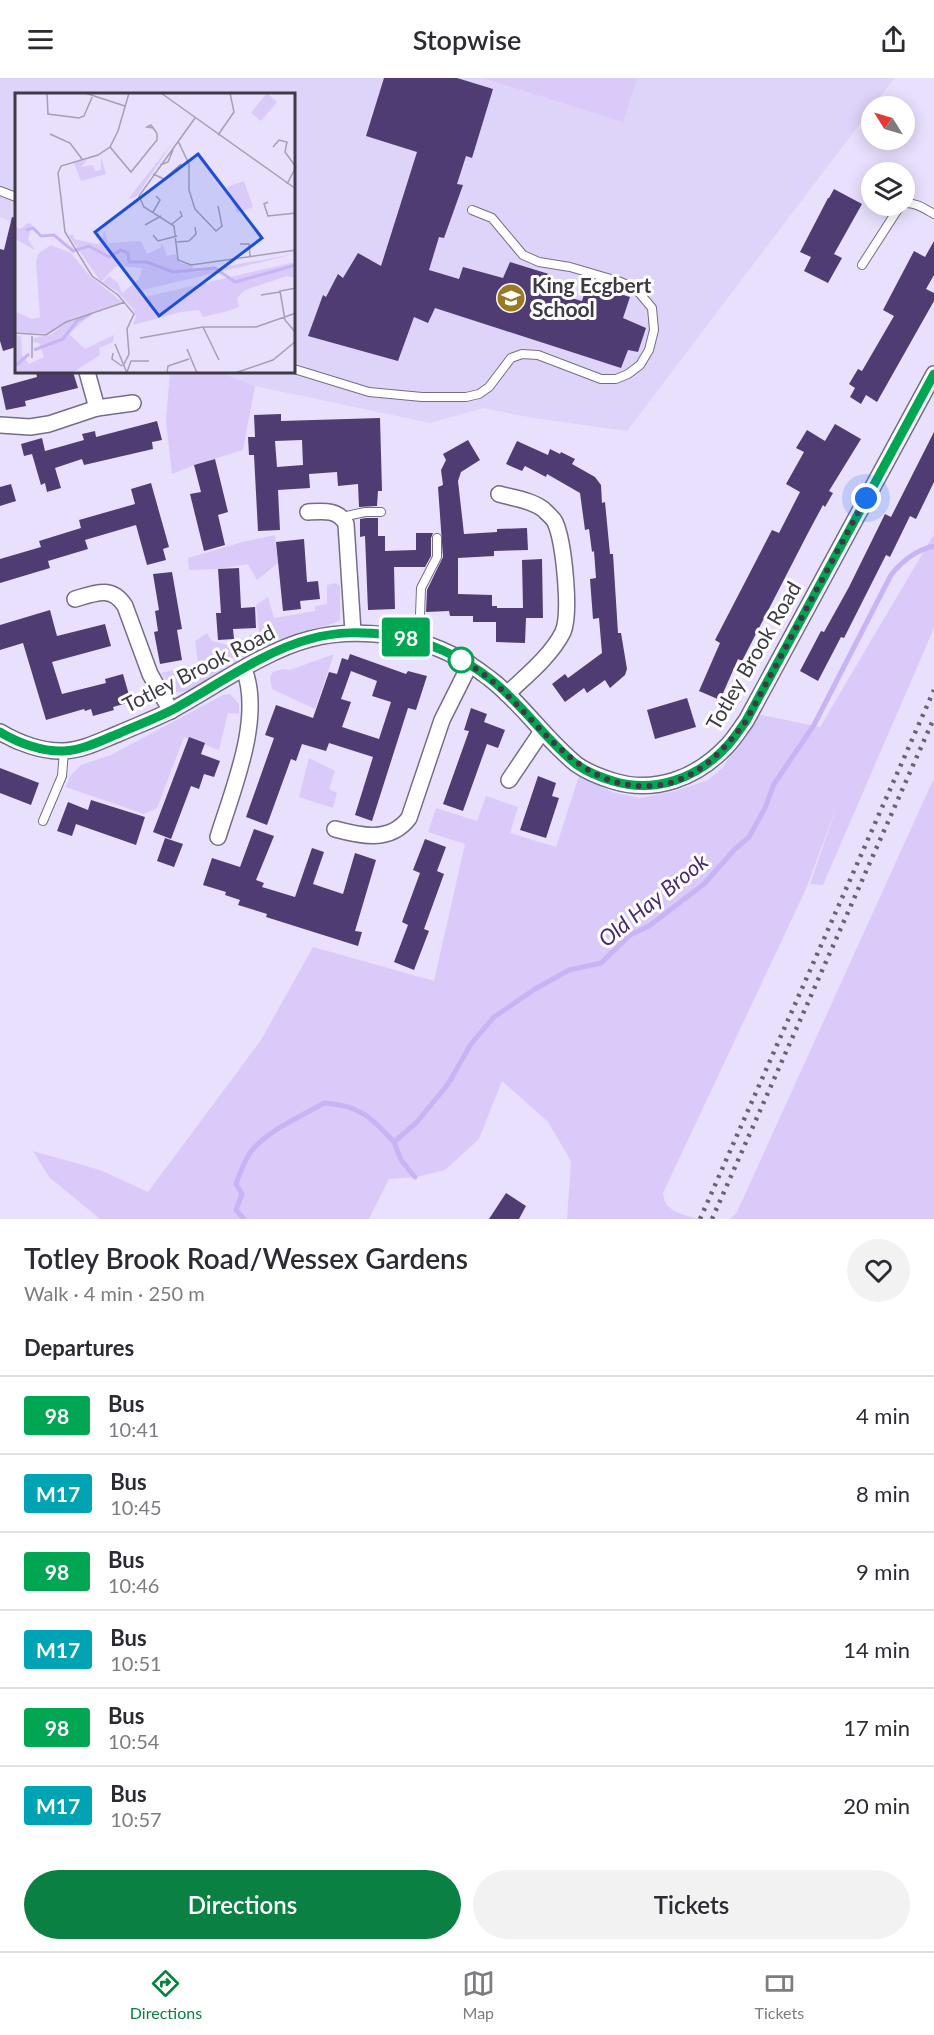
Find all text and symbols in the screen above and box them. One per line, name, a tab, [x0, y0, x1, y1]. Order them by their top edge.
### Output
icon: menu	[24, 23, 57, 56]
text: Stopwise	[413, 23, 521, 56]
icon: share	[877, 23, 910, 56]
inset map	[15, 93, 296, 374]
north arrow	[861, 96, 915, 150]
map controls	[861, 96, 915, 216]
button: layers	[861, 162, 915, 216]
place label: King Ecgbert School	[532, 272, 652, 321]
school or university icon: King Ecgbert School	[495, 282, 527, 314]
your location	[851, 483, 881, 513]
street label: Totley Brook Road	[700, 576, 805, 734]
street label: Totley Brook Road	[118, 618, 279, 717]
line badge: 98	[379, 618, 433, 656]
text: 98	[394, 625, 418, 650]
unlabelled marker	[448, 647, 474, 673]
water label: Old Hay Brook	[592, 847, 713, 952]
button: heart	[847, 1239, 910, 1302]
text: Totley Brook Road/Wessex Gardens	[24, 1241, 468, 1275]
text: Walk · 4 min · 250 m	[24, 1281, 205, 1305]
text: Departures	[24, 1334, 134, 1361]
text: Bus	[108, 1390, 144, 1417]
text: 4 min	[856, 1402, 910, 1429]
text: 98	[45, 1403, 69, 1428]
text: 10:41	[108, 1417, 159, 1441]
text: Bus	[110, 1468, 147, 1495]
text: 8 min	[856, 1480, 910, 1507]
text: M17	[36, 1481, 80, 1506]
text: 10:45	[110, 1495, 162, 1519]
text: Bus	[108, 1546, 144, 1573]
text: 9 min	[856, 1558, 910, 1585]
text: 98	[45, 1559, 69, 1584]
text: 10:46	[108, 1573, 159, 1597]
text: Bus	[110, 1624, 147, 1651]
text: 14 min	[843, 1636, 910, 1663]
text: M17	[36, 1637, 80, 1662]
text: 10:51	[110, 1651, 162, 1675]
text: Bus	[108, 1702, 144, 1729]
text: 17 min	[843, 1714, 910, 1741]
text: 98	[45, 1715, 69, 1740]
text: 10:54	[108, 1729, 159, 1753]
text: Bus	[110, 1780, 147, 1807]
text: 20 min	[843, 1792, 910, 1819]
text: M17	[36, 1793, 80, 1818]
text: 10:57	[110, 1807, 162, 1831]
button: Directions	[24, 1870, 461, 1939]
button: Tickets	[473, 1870, 910, 1939]
tab: Directions	[130, 1967, 202, 2022]
tab: Map	[462, 1967, 495, 2022]
tab: Tickets	[755, 1967, 804, 2022]

